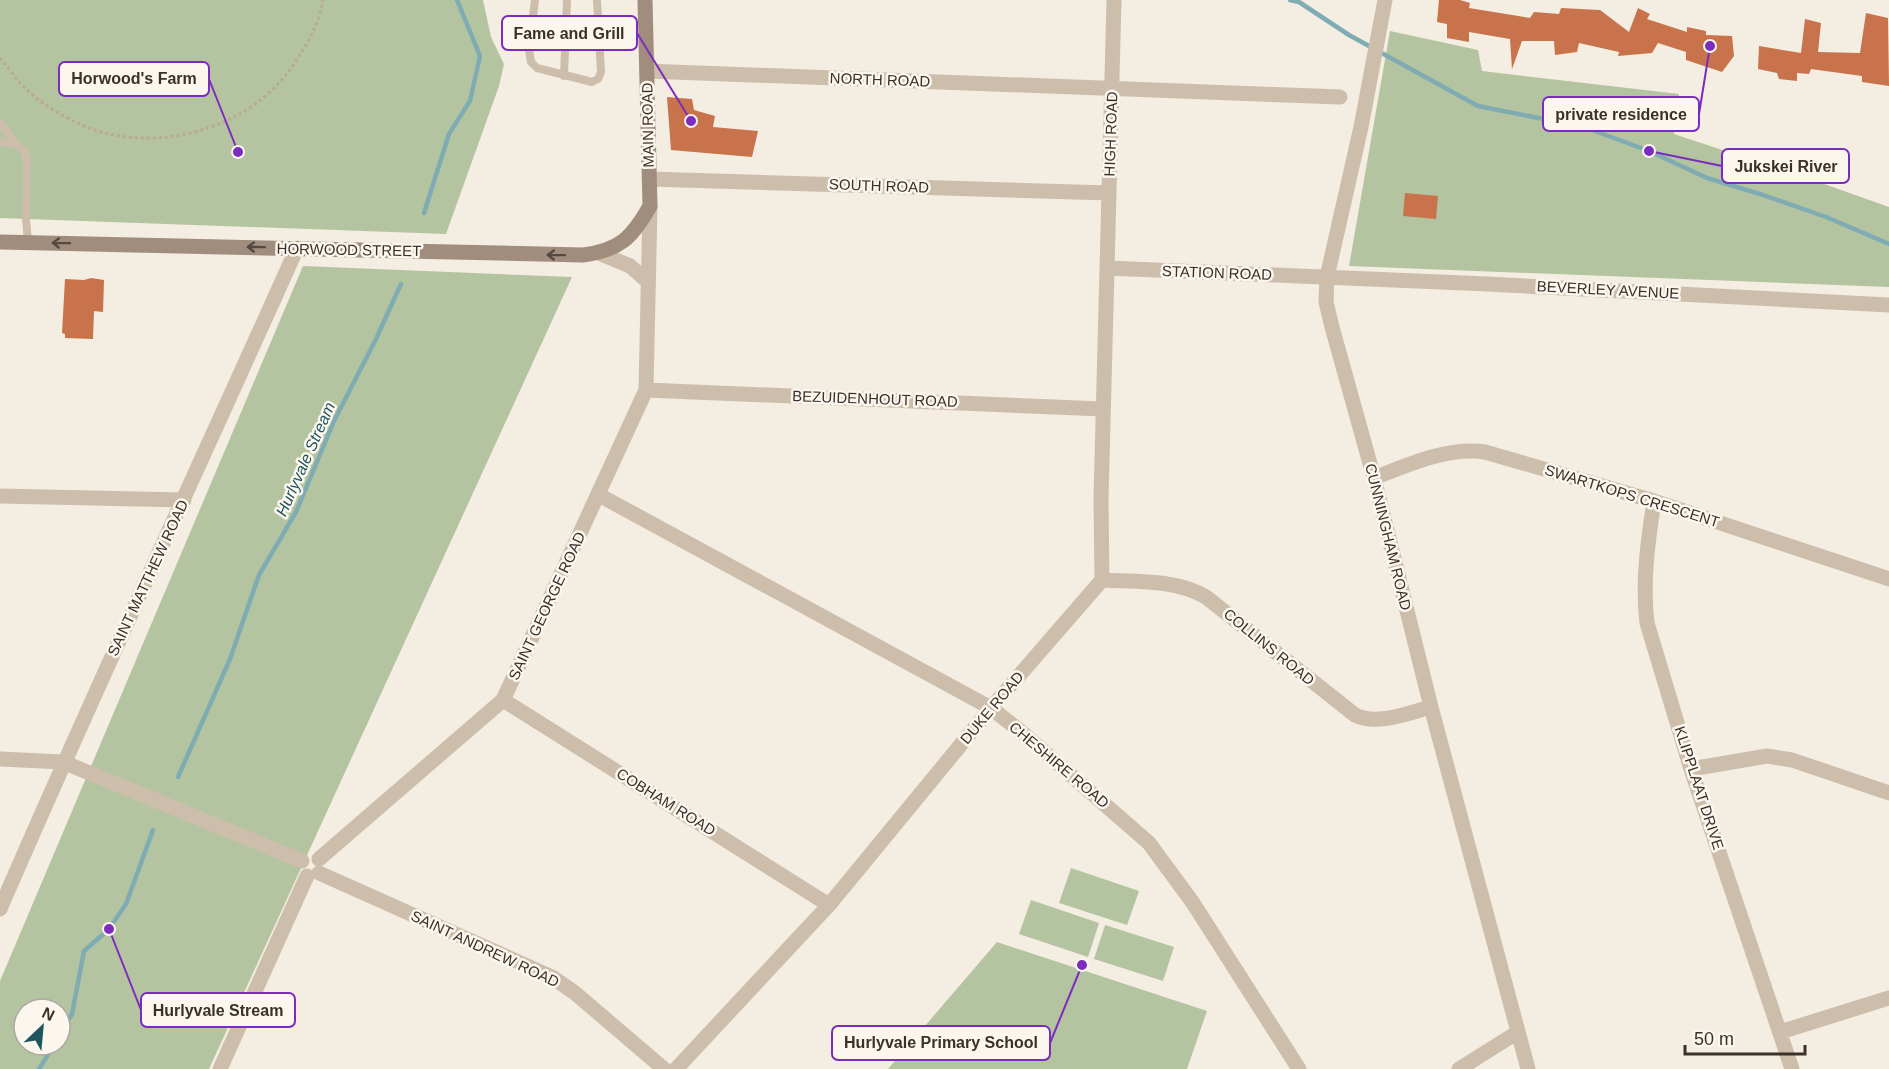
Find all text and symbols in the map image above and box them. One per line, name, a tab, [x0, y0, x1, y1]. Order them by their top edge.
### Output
callout: Fame and Grill	[502, 16, 637, 50]
text: Fame and Grill	[513, 25, 625, 42]
callout: Horwood's Farm	[59, 62, 209, 96]
street label: NORTH ROAD	[829, 69, 931, 90]
text: Horwood's Farm	[71, 70, 197, 87]
street label: MAIN ROAD	[638, 82, 657, 168]
street label: HIGH ROAD	[1101, 91, 1120, 177]
callout: private residence	[1543, 97, 1699, 131]
text: private residence	[1555, 106, 1687, 123]
callout: Jukskei River	[1722, 149, 1849, 183]
text: Jukskei River	[1734, 158, 1838, 175]
street label: SOUTH ROAD	[829, 175, 929, 196]
one-way arrow	[52, 237, 72, 249]
street label: HORWOOD STREET	[277, 240, 422, 259]
one-way arrow	[247, 242, 267, 253]
one-way arrow	[546, 249, 566, 260]
street label: STATION ROAD	[1162, 262, 1273, 283]
street label: BEVERLEY AVENUE	[1536, 277, 1680, 302]
street label: BEZUIDENHOUT ROAD	[792, 387, 958, 410]
water label: Hurlyvale Stream	[273, 400, 338, 519]
street label: SWARTKOPS CRESCENT	[1543, 461, 1722, 530]
street label: CUNNINGHAM ROAD	[1362, 462, 1415, 612]
street label: SAINT MATTHEW ROAD	[104, 497, 191, 659]
street label: SAINT GEORGE ROAD	[505, 529, 588, 683]
street label: COLLINS ROAD	[1221, 605, 1318, 688]
street label: DUKE ROAD	[956, 668, 1027, 747]
street label: CHESHIRE ROAD	[1006, 718, 1113, 811]
street label: KLIPPLAAT DRIVE	[1672, 724, 1727, 852]
street label: COBHAM ROAD	[614, 764, 719, 839]
street label: SAINT ANDREW ROAD	[408, 907, 562, 990]
callout: Hurlyvale Stream	[141, 993, 295, 1027]
north arrow	[12, 997, 72, 1057]
text: Hurlyvale Stream	[153, 1002, 283, 1019]
text: N	[39, 1004, 57, 1024]
scale bar	[1685, 1018, 1805, 1056]
callout: Hurlyvale Primary School	[832, 1026, 1050, 1060]
text: 50 m	[1694, 1029, 1734, 1049]
text: Hurlyvale Primary School	[844, 1034, 1038, 1051]

